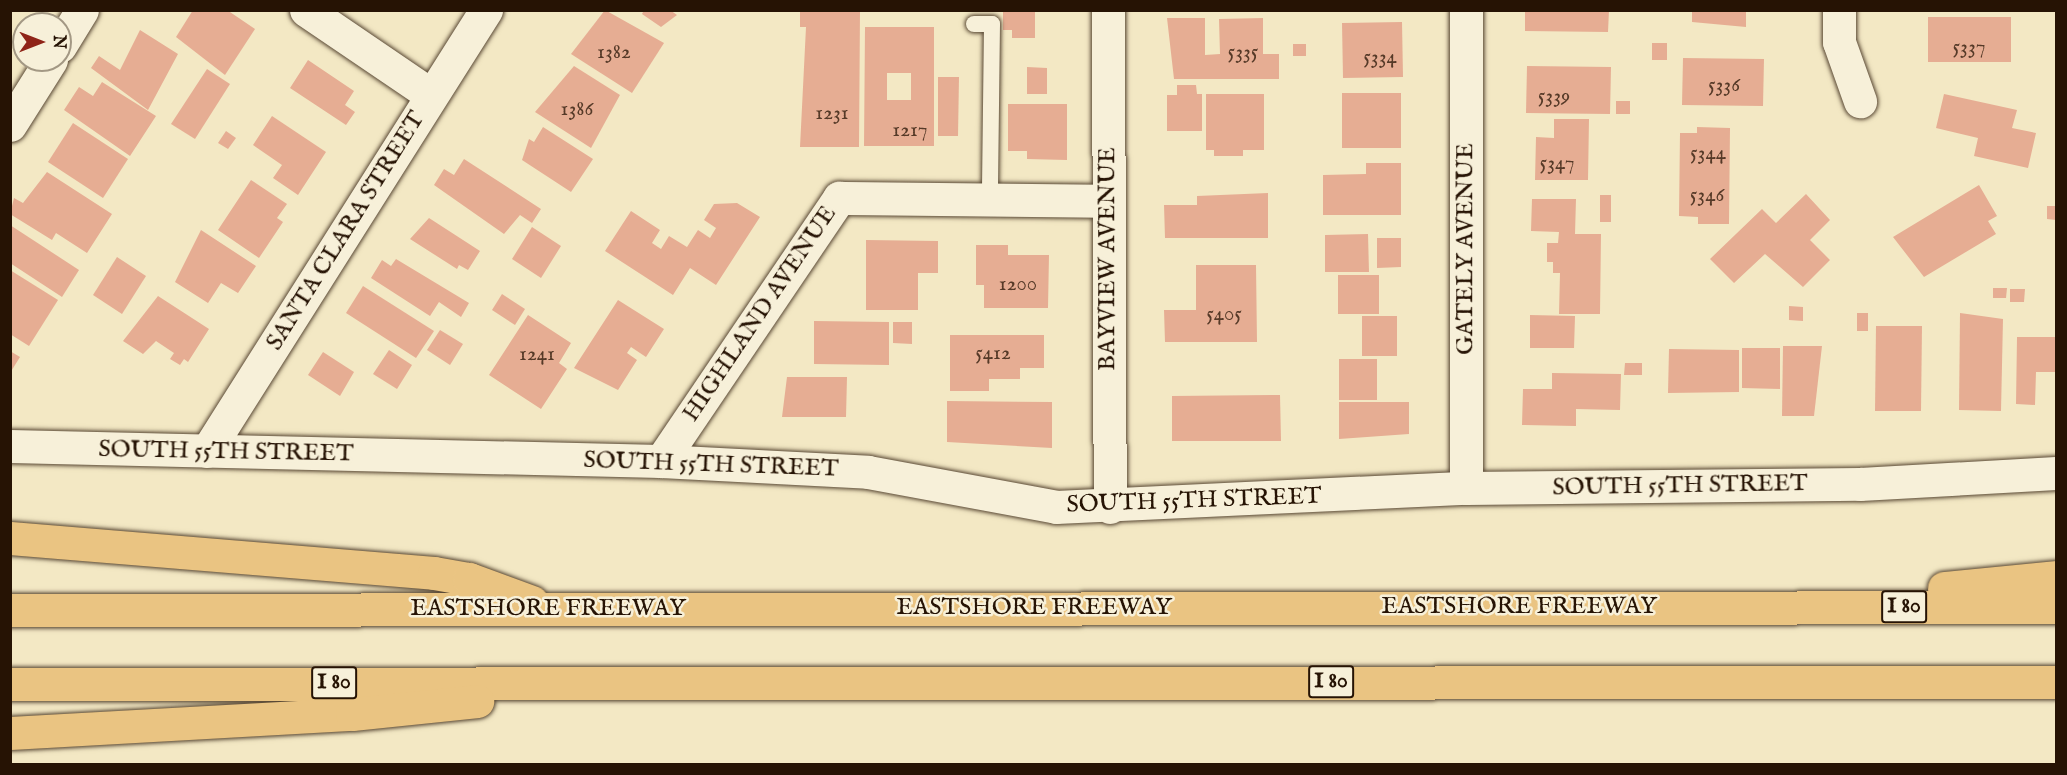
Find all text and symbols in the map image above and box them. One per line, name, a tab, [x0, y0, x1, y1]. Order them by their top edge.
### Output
north arrow	[12, 12, 72, 72]
text: N	[48, 35, 68, 49]
house number: 5337	[1952, 35, 1986, 61]
house number: 1382	[597, 40, 631, 66]
house number: 5335	[1228, 40, 1258, 66]
house number: 5334	[1363, 45, 1397, 71]
house number: 5336	[1708, 73, 1740, 99]
house number: 5339	[1538, 84, 1570, 110]
house number: 1386	[561, 97, 593, 123]
house number: 1231	[815, 101, 849, 127]
street label: SANTA CLARA STREET	[261, 106, 431, 356]
house number: 1217	[892, 118, 928, 144]
house number: 5344	[1690, 141, 1726, 167]
street label: GATELY AVENUE	[1452, 143, 1480, 355]
street label: BAYVIEW AVENUE	[1094, 147, 1122, 371]
house number: 5347	[1540, 151, 1574, 177]
house number: 5346	[1690, 183, 1724, 209]
street label: HIGHLAND AVENUE	[677, 201, 843, 427]
house number: 1200	[999, 272, 1037, 298]
house number: 5405	[1206, 302, 1242, 328]
house number: 5412	[975, 341, 1011, 367]
house number: 1241	[519, 342, 555, 368]
street label: SOUTH 55TH STREET	[98, 435, 354, 469]
street label: SOUTH 55TH STREET	[583, 446, 839, 484]
street label: SOUTH 55TH STREET	[1552, 469, 1808, 503]
street label: SOUTH 55TH STREET	[1066, 482, 1322, 520]
road number: I 80	[1880, 588, 1928, 626]
street label: EASTSHORE FREEWAY	[1381, 593, 1657, 621]
street label: EASTSHORE FREEWAY	[896, 594, 1172, 622]
street label: EASTSHORE FREEWAY	[410, 595, 686, 623]
road number: I 80	[1307, 663, 1355, 701]
road number: I 80	[310, 664, 358, 702]

